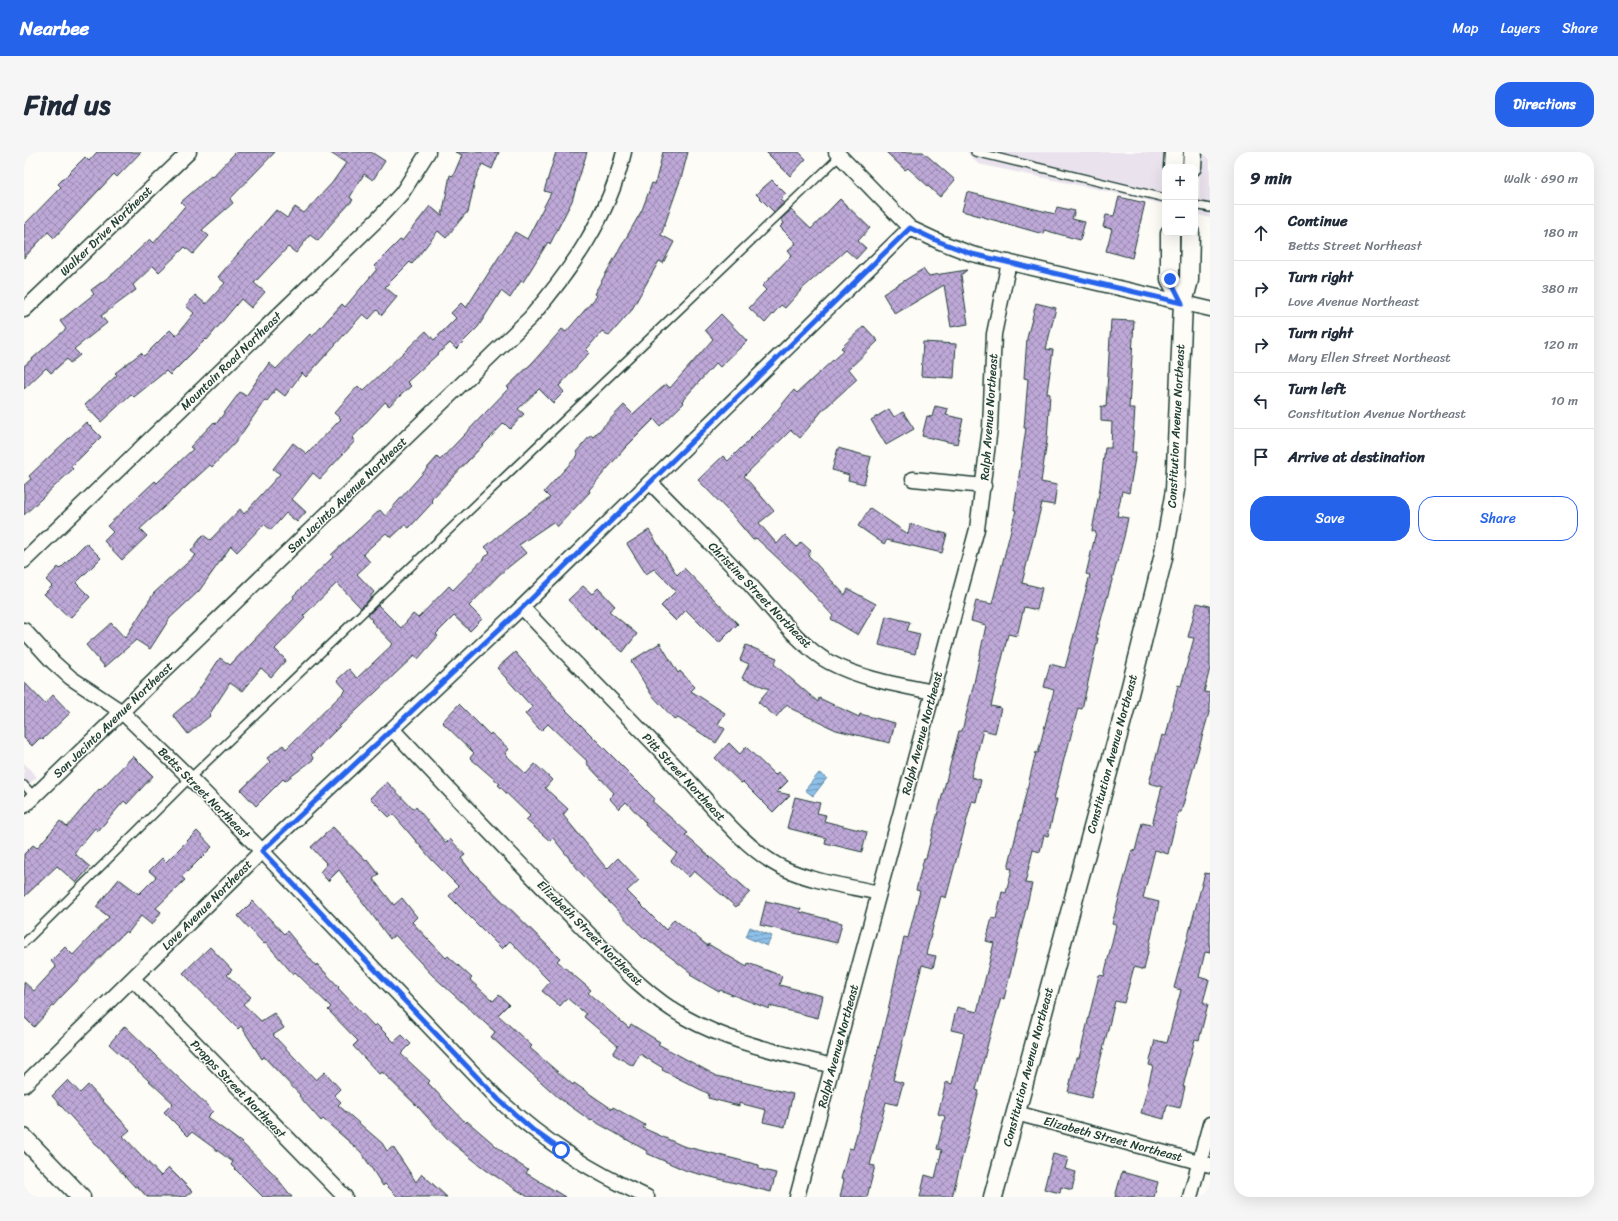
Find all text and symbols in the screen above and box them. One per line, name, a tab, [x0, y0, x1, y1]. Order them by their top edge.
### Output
text: Nearbee	[20, 12, 89, 45]
text: Map	[1453, 16, 1478, 41]
text: Layers	[1500, 16, 1540, 41]
text: Share	[1562, 16, 1598, 41]
text: Find us	[24, 80, 111, 129]
button: Directions	[1495, 82, 1594, 127]
text: 9 min	[1250, 163, 1292, 193]
map controls	[1162, 164, 1198, 236]
button: +	[1162, 164, 1198, 200]
text: Walk · 690 m	[1504, 167, 1578, 190]
street label: Walker Drive Northeast	[54, 181, 158, 281]
button: −	[1162, 200, 1198, 236]
text: Continue	[1288, 208, 1348, 234]
text: 180 m	[1543, 221, 1578, 244]
icon: ahead	[1250, 222, 1272, 244]
text: Betts Street Northeast	[1288, 234, 1422, 257]
text: Turn right	[1288, 264, 1353, 290]
route end	[1161, 270, 1179, 288]
text: 380 m	[1541, 277, 1578, 300]
icon: right	[1250, 278, 1272, 300]
text: Love Avenue Northeast	[1288, 290, 1420, 313]
street label: Mountain Road Northeast	[175, 305, 288, 416]
text: Turn right	[1288, 320, 1353, 346]
text: 120 m	[1543, 333, 1578, 356]
icon: right	[1250, 334, 1272, 356]
street label: Constitution Avenue Northeast	[1161, 343, 1191, 509]
text: Mary Ellen Street Northeast	[1288, 346, 1451, 369]
street label: Ralph Avenue Northeast	[974, 353, 1004, 481]
text: Turn left	[1288, 376, 1346, 402]
text: 10 m	[1551, 389, 1578, 412]
icon: left	[1250, 390, 1272, 412]
text: Constitution Avenue Northeast	[1288, 402, 1466, 425]
street label: San Jacinto Avenue Northeast	[282, 431, 412, 559]
text: Arrive at destination	[1288, 444, 1425, 470]
icon: arrive	[1250, 446, 1272, 468]
button: Save	[1250, 496, 1410, 541]
button: Share	[1418, 496, 1578, 541]
street label: Christine Street Northeast	[703, 536, 817, 654]
street label: San Jacinto Avenue Northeast	[48, 656, 178, 784]
street label: Ralph Avenue Northeast	[895, 669, 949, 797]
street label: Constitution Avenue Northeast	[1080, 672, 1144, 836]
street label: Pitt Street Northeast	[637, 727, 731, 827]
street label: Betts Street Northeast	[153, 742, 256, 845]
street label: Love Avenue Northeast	[156, 854, 258, 956]
street label: Elizabeth Street Northeast	[532, 875, 648, 991]
street label: Ralph Avenue Northeast	[811, 982, 865, 1110]
street label: Constitution Avenue Northeast	[996, 985, 1060, 1149]
street label: Propps Street Northeast	[185, 1034, 292, 1145]
street label: Elizabeth Street Northeast	[1041, 1110, 1185, 1168]
route start	[552, 1141, 570, 1159]

